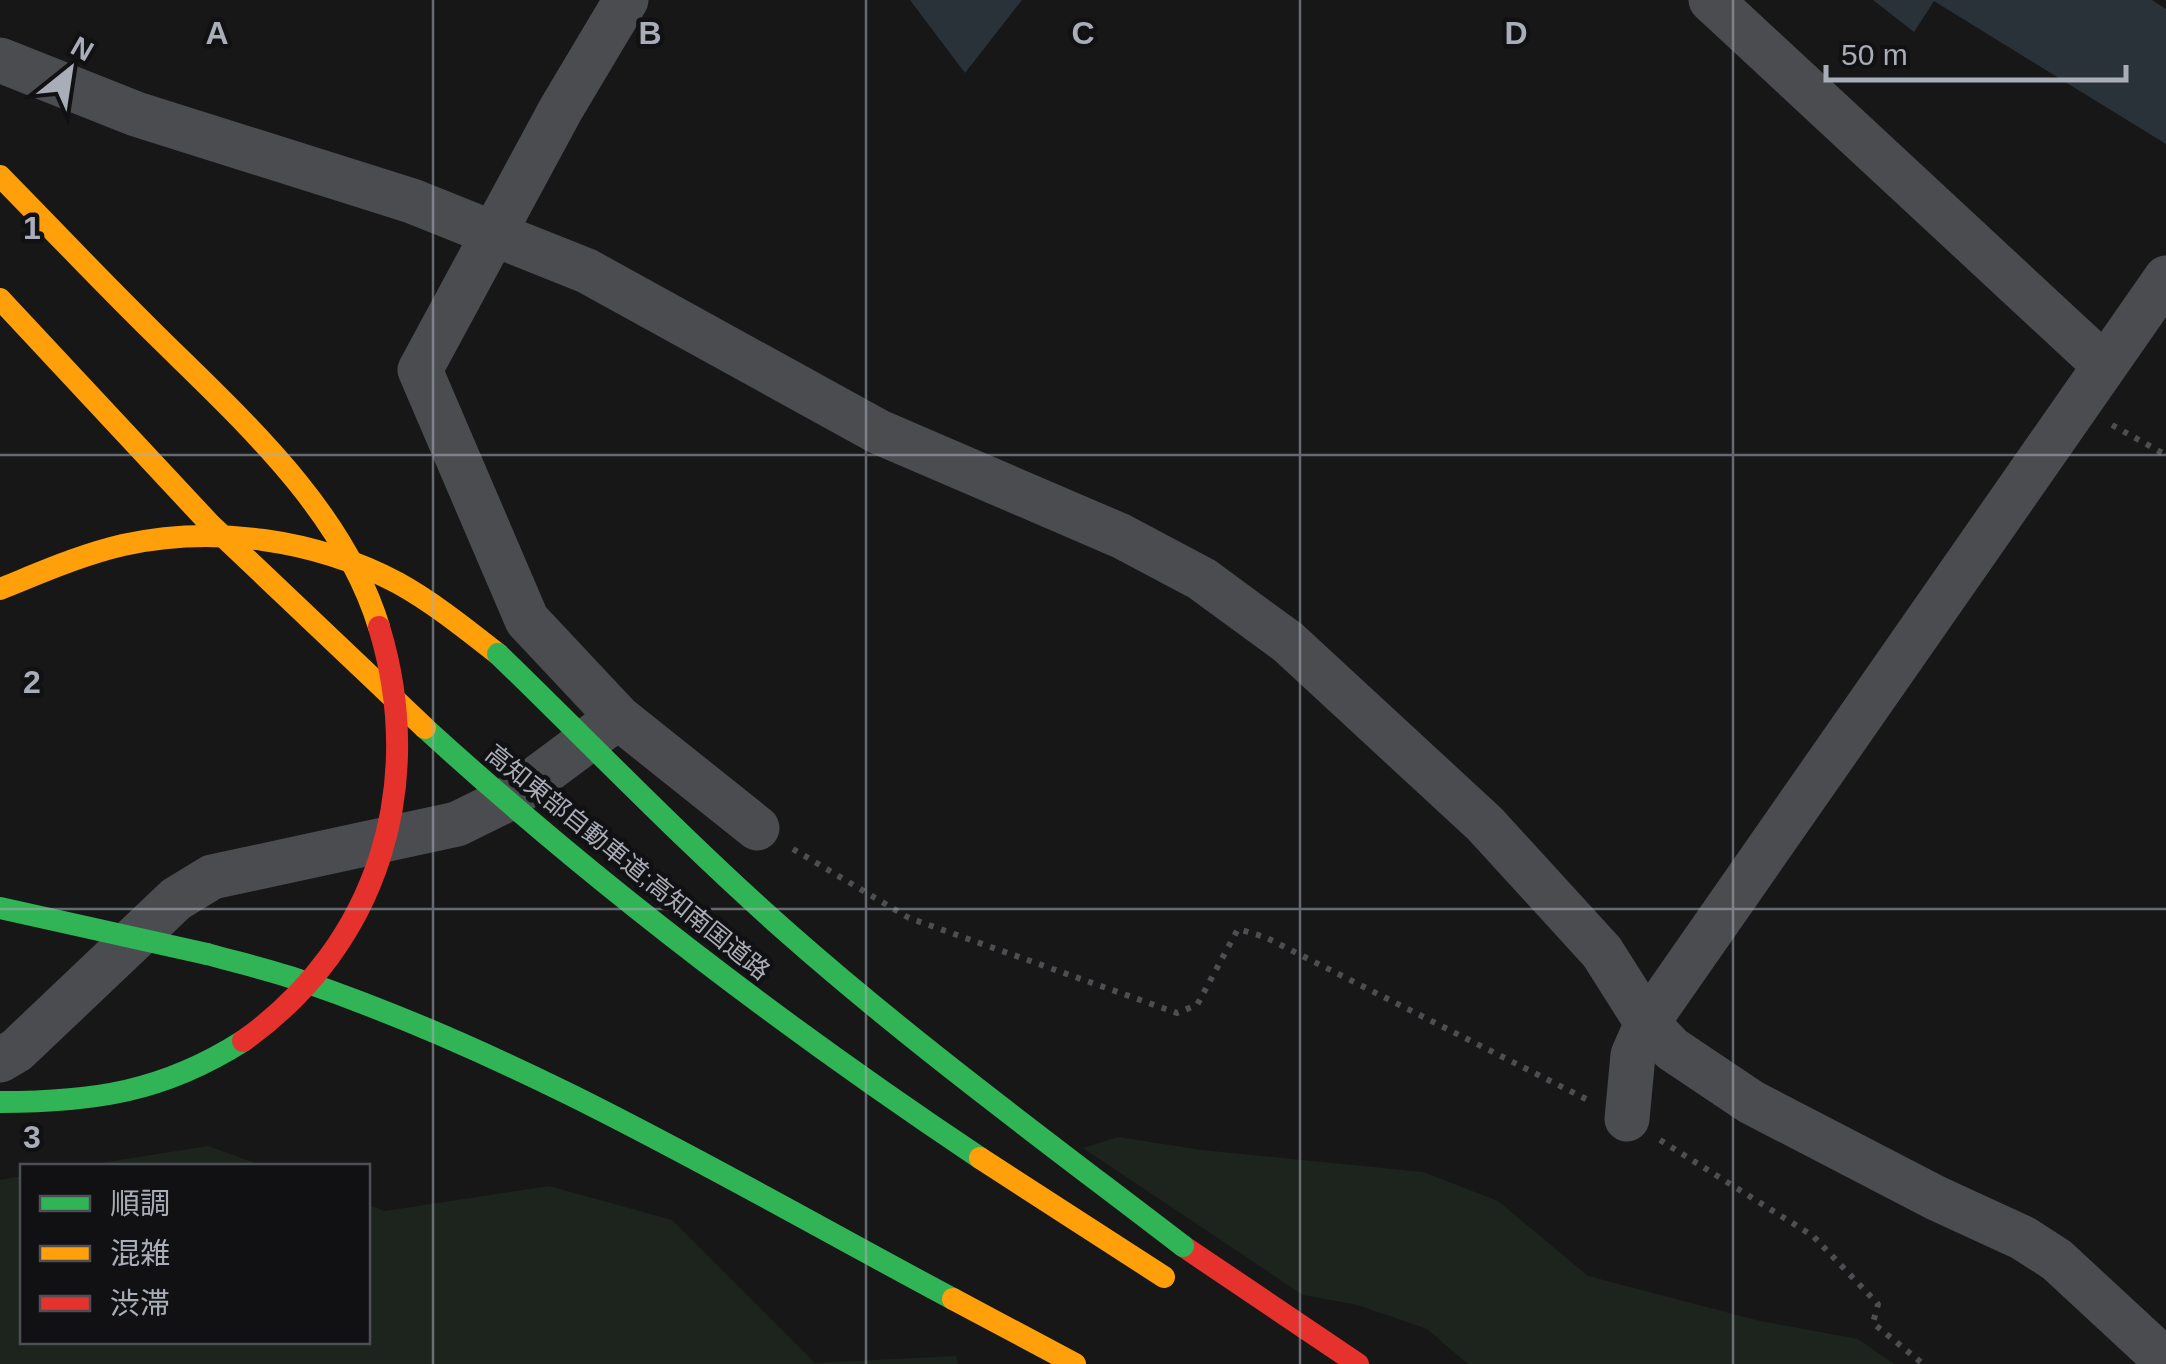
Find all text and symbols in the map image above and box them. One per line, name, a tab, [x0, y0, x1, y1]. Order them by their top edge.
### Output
text: A	[205, 15, 229, 51]
text: B	[638, 15, 662, 51]
text: C	[1071, 15, 1095, 51]
text: D	[1504, 15, 1528, 51]
north arrow	[20, 20, 120, 120]
scale bar	[1826, 20, 2126, 82]
text: N	[66, 30, 99, 67]
text: 50 m	[1841, 38, 1908, 71]
text: 1	[23, 210, 41, 246]
text: 2	[23, 664, 41, 700]
street label: 高知東部自動車道;高知南国道路	[480, 739, 776, 985]
text: 3	[23, 1119, 41, 1155]
legend	[20, 1164, 370, 1344]
text: 順調	[110, 1187, 170, 1220]
text: 混雑	[110, 1237, 170, 1270]
text: 渋滞	[110, 1287, 170, 1320]

